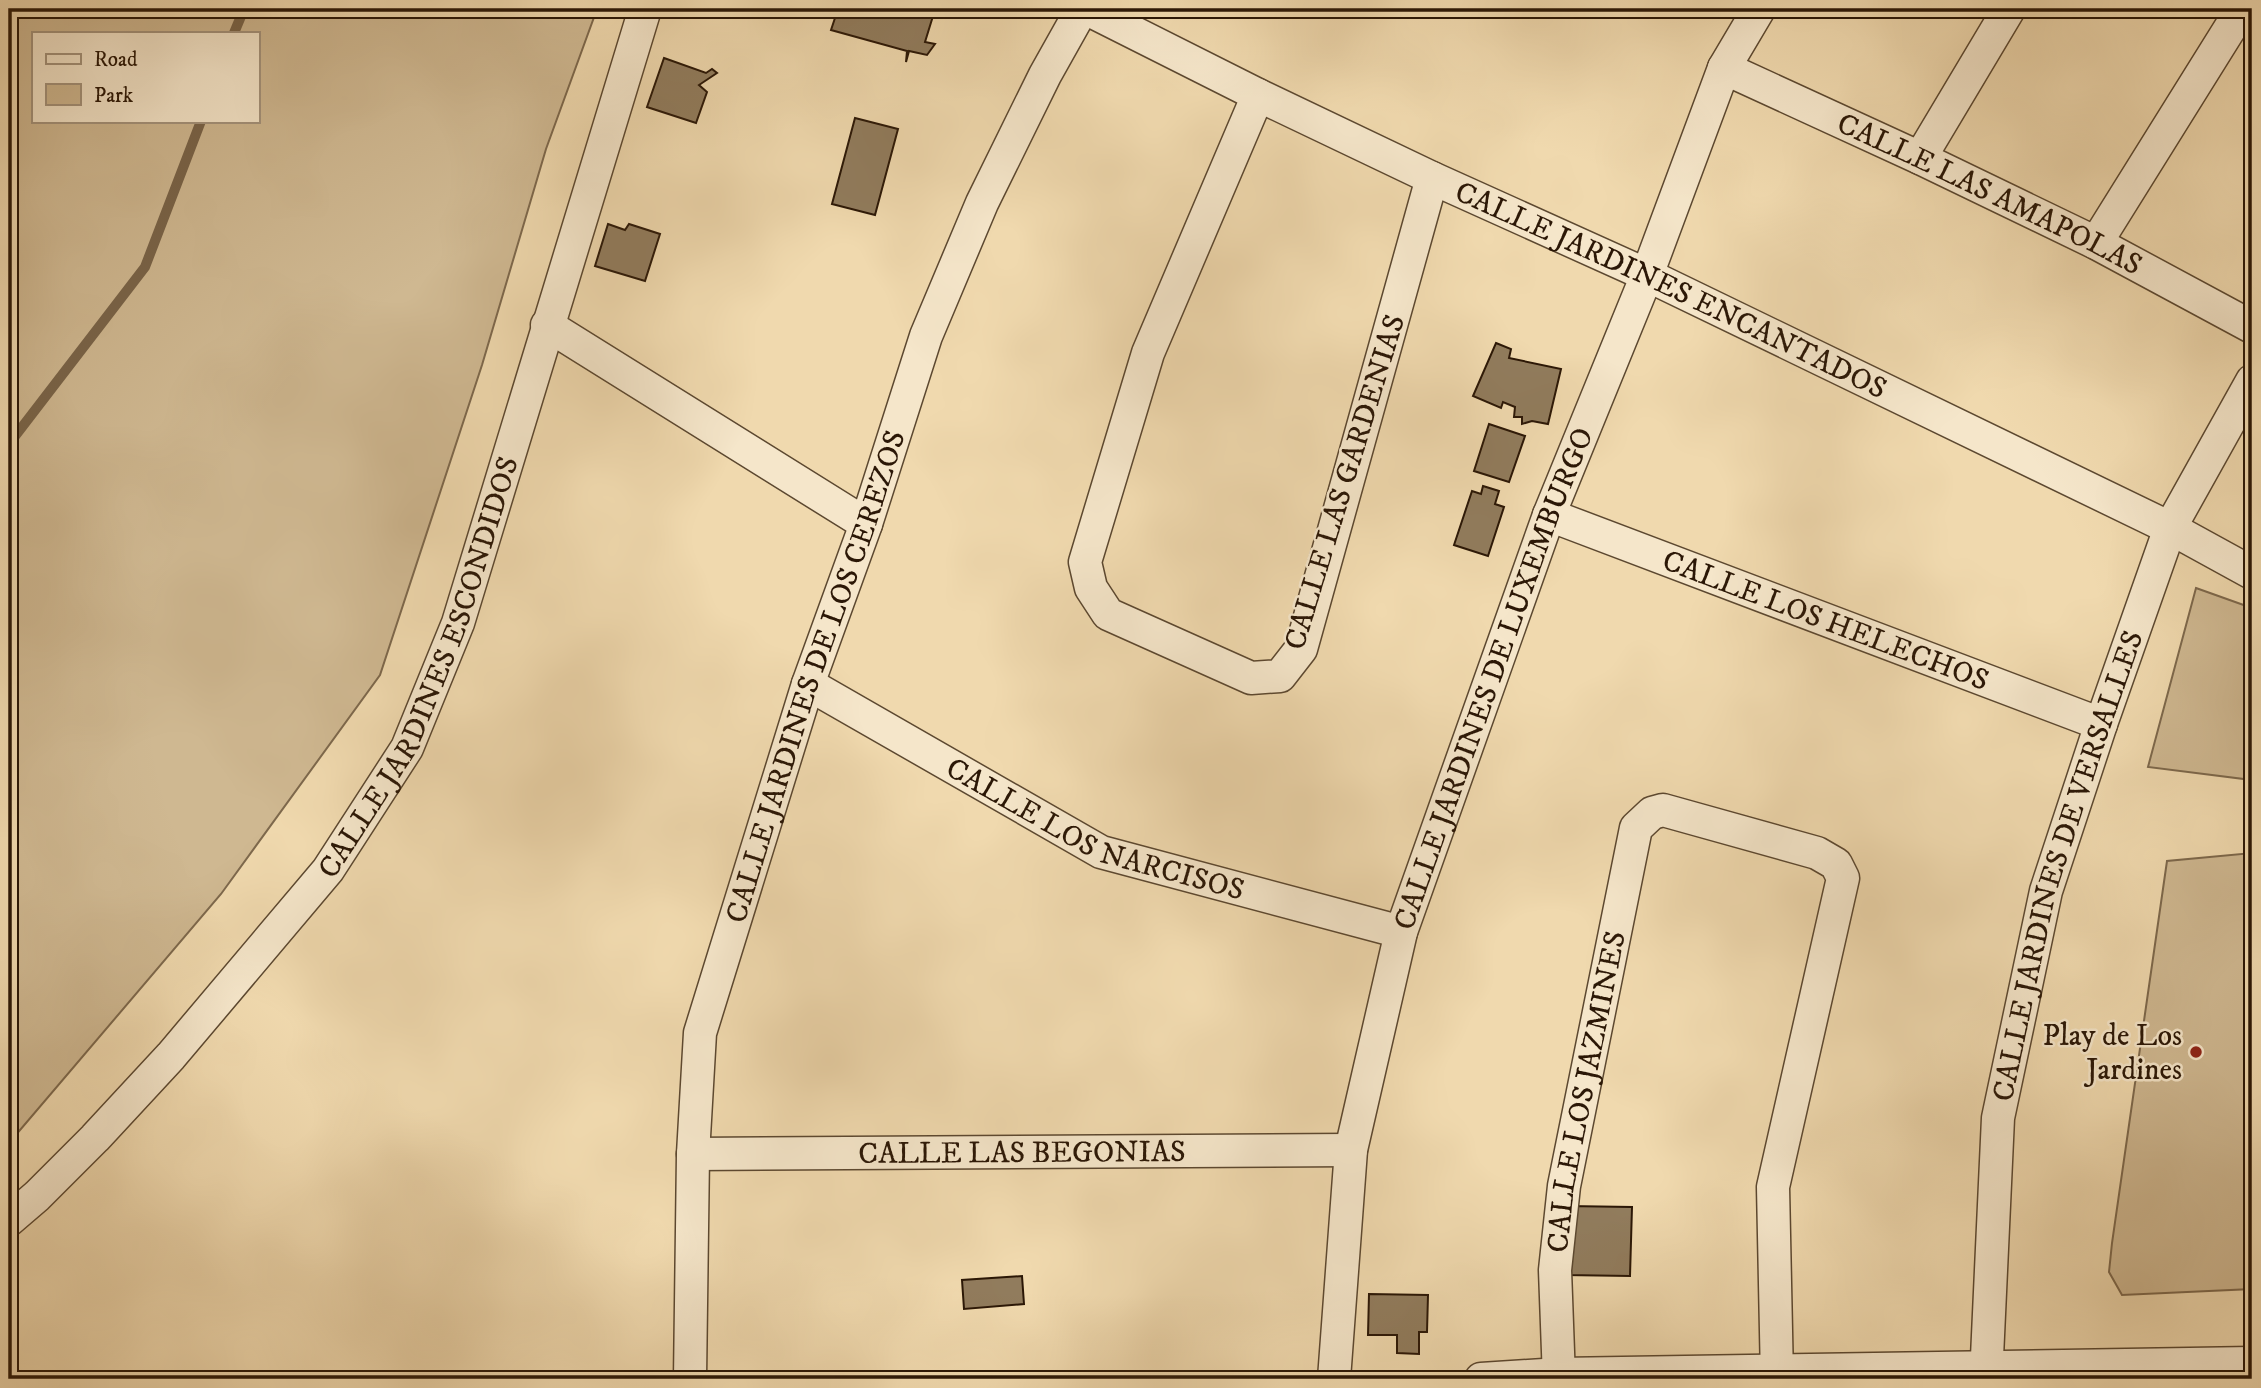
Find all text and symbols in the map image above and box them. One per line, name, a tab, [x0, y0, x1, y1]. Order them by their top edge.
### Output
legend	[32, 32, 259, 122]
text: Road	[94, 47, 138, 73]
text: Park	[94, 83, 134, 109]
street label: CALLE LAS AMAPOLAS	[1831, 105, 2148, 284]
street label: CALLE JARDINES ENCANTADOS	[1449, 174, 1892, 408]
street label: CALLE LAS GARDENIAS	[1277, 310, 1414, 654]
street label: CALLE JARDINES DE LUXEMBURGO	[1386, 422, 1603, 935]
street label: CALLE JARDINES DE LOS CEREZOS	[718, 426, 915, 928]
street label: CALLE JARDINES ESCONDIDOS	[311, 452, 528, 886]
street label: CALLE LOS HELECHOS	[1657, 543, 1994, 700]
street label: CALLE JARDINES DE VERSALLES	[1985, 626, 2152, 1105]
street label: CALLE LOS NARCISOS	[939, 750, 1248, 909]
street label: CALLE LOS JAZMINES	[1540, 928, 1635, 1255]
place label: Play de Los Jardines	[2042, 1018, 2182, 1089]
marker: Play de Los Jardines	[2188, 1044, 2204, 1060]
street label: CALLE LAS BEGONIAS	[858, 1134, 1186, 1173]

